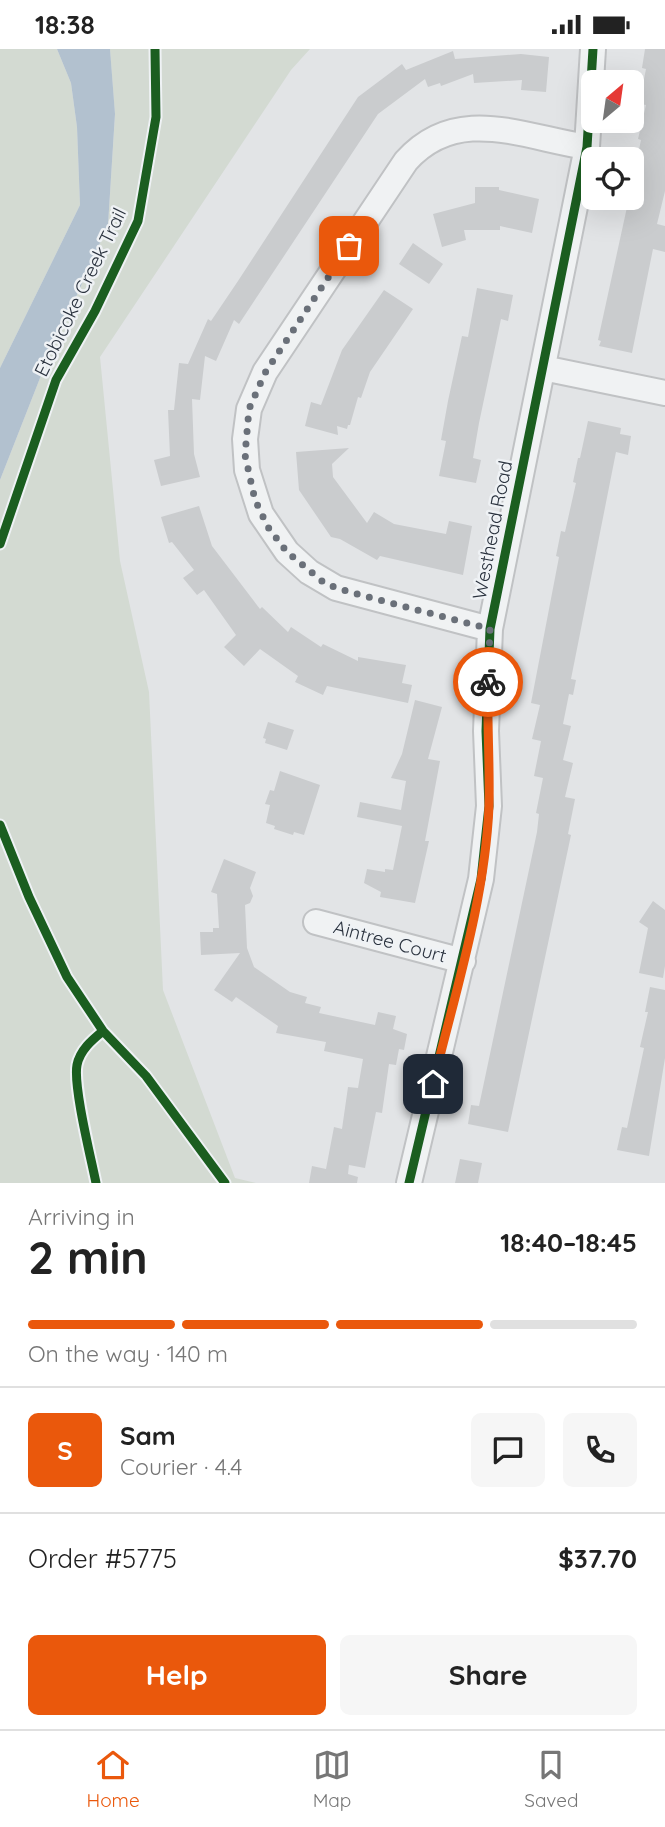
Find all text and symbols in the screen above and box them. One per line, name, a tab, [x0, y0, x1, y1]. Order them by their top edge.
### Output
text: 18:38	[35, 8, 95, 41]
north arrow	[581, 70, 644, 133]
map controls	[581, 70, 644, 210]
button: locate	[581, 147, 644, 210]
street label: Etobicoke Creek Trail	[29, 204, 131, 380]
pin	[319, 216, 379, 276]
icon: bag	[330, 227, 368, 265]
street label: Westhead Road	[467, 458, 517, 602]
courier	[453, 647, 523, 717]
icon: bike	[469, 663, 507, 701]
street label: Aintree Court	[331, 914, 449, 968]
pin	[403, 1054, 463, 1114]
icon: home	[414, 1065, 452, 1103]
text: Arriving in	[28, 1202, 135, 1231]
text: 18:40–18:45	[500, 1226, 637, 1259]
text: 2 min	[28, 1228, 148, 1286]
text: On the way · 140 m	[28, 1339, 228, 1368]
button: chat	[471, 1413, 545, 1487]
button: phone	[563, 1413, 637, 1487]
text: Sam	[120, 1419, 176, 1452]
text: S	[57, 1434, 73, 1467]
text: Courier · 4.4	[120, 1452, 242, 1481]
text: Order #5775	[28, 1542, 177, 1575]
text: $37.70	[558, 1542, 637, 1575]
button: Help	[28, 1635, 326, 1715]
button: Share	[340, 1635, 637, 1715]
tab: Home	[86, 1746, 140, 1812]
tab: Map	[313, 1746, 351, 1812]
tab: Saved	[524, 1746, 579, 1812]

